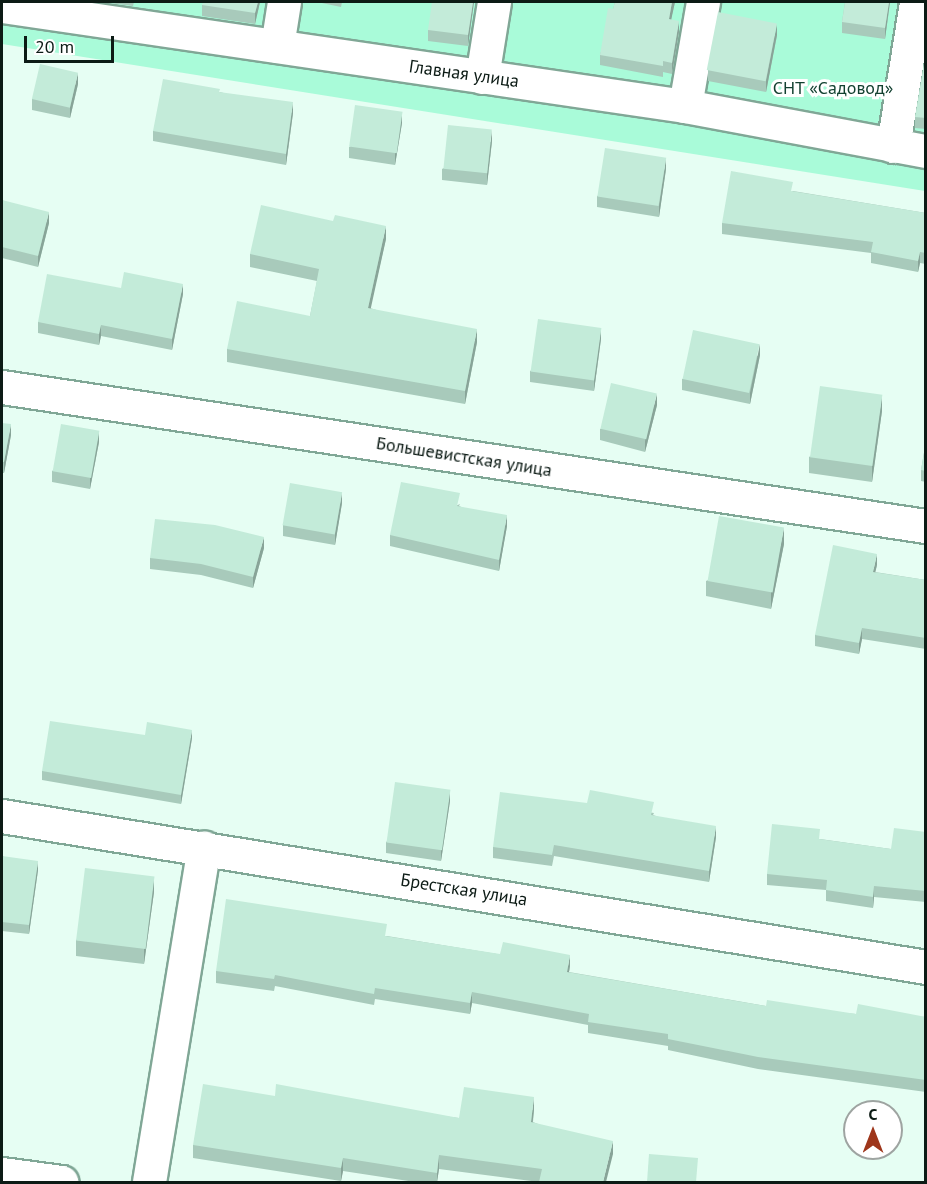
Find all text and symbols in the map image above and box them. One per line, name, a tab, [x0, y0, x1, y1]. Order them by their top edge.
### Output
scale bar	[27, 24, 117, 62]
text: 20 m	[35, 35, 74, 58]
street label: Главная улица	[408, 56, 520, 92]
park label: СНТ «Садовод»	[772, 77, 894, 99]
street label: Большевистская улица	[375, 432, 553, 482]
street label: Брестская улица	[399, 869, 529, 911]
north arrow	[843, 1100, 903, 1160]
text: С	[869, 1104, 877, 1124]

